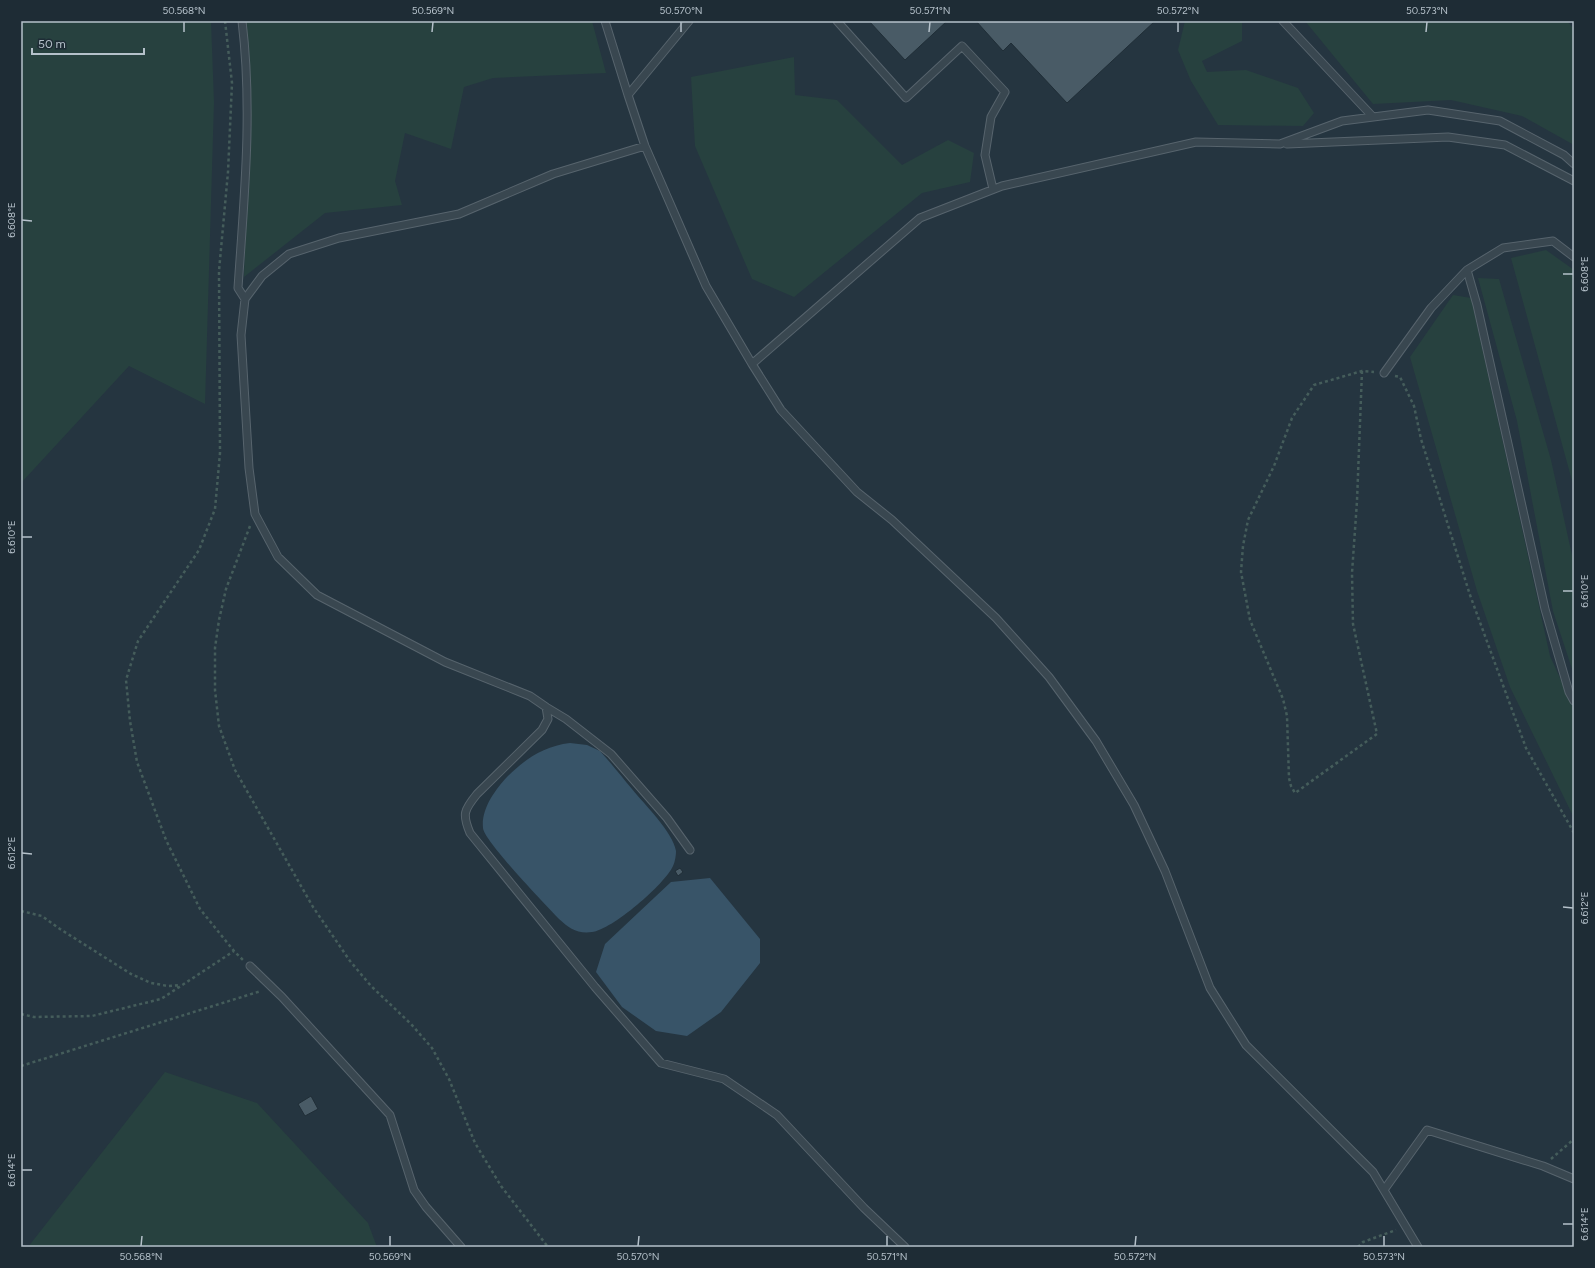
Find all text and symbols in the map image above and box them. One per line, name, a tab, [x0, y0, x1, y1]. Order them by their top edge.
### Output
text: 50.568°N	[162, 4, 206, 17]
text: 50.569°N	[412, 4, 454, 17]
text: 50.570°N	[659, 4, 703, 17]
text: 50.571°N	[910, 4, 950, 17]
text: 50.572°N	[1157, 4, 1199, 17]
text: 50.573°N	[1406, 4, 1448, 17]
scale bar	[32, 30, 144, 56]
text: 50 m	[38, 37, 66, 51]
text: 6.608°E	[5, 202, 18, 238]
text: 6.608°E	[1578, 256, 1591, 292]
text: 6.610°E	[5, 520, 18, 554]
text: 6.610°E	[1578, 574, 1591, 608]
text: 6.612°E	[5, 837, 18, 869]
text: 6.612°E	[1578, 892, 1591, 924]
text: 6.614°E	[5, 1153, 18, 1187]
text: 6.614°E	[1578, 1207, 1591, 1241]
text: 50.568°N	[119, 1250, 163, 1263]
text: 50.569°N	[369, 1250, 411, 1263]
text: 50.570°N	[616, 1250, 660, 1263]
text: 50.571°N	[867, 1250, 907, 1263]
text: 50.572°N	[1114, 1250, 1156, 1263]
text: 50.573°N	[1363, 1250, 1405, 1263]

